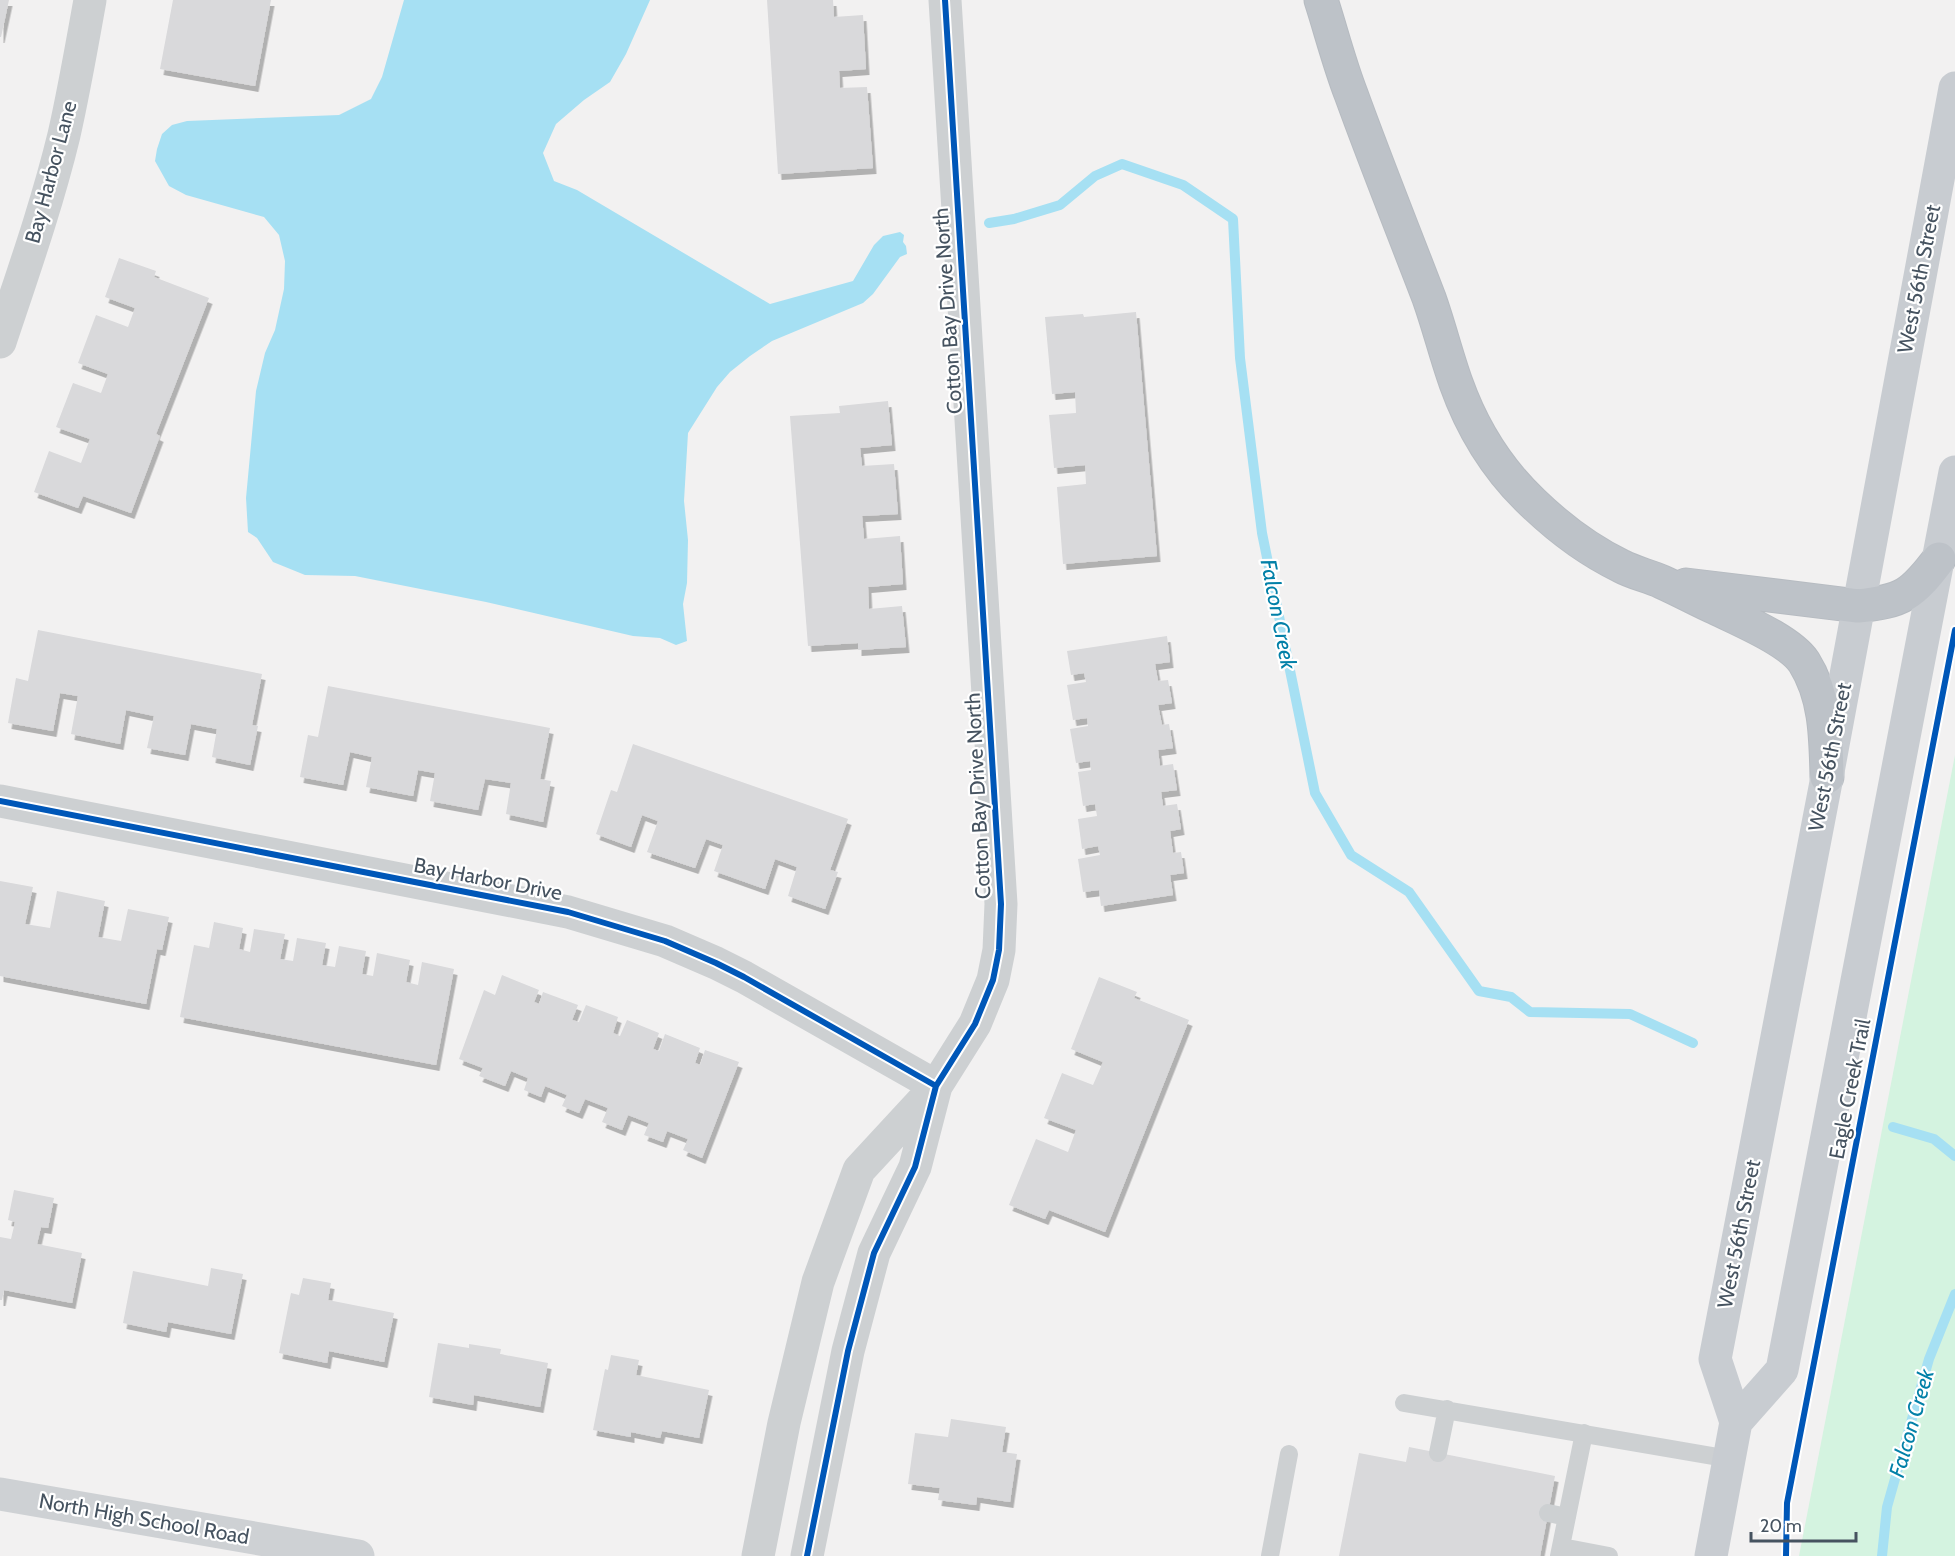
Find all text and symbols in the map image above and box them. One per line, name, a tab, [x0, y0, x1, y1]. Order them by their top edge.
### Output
street label: Bay Harbor Lane	[19, 98, 82, 246]
street label: West 56th Street	[1892, 203, 1945, 355]
street label: Cotton Bay Drive North	[928, 207, 967, 415]
water label: Falcon Creek	[1255, 557, 1303, 672]
street label: West 56th Street	[1803, 681, 1856, 833]
street label: Cotton Bay Drive North	[960, 692, 995, 900]
street label: Bay Harbor Drive	[412, 852, 565, 905]
street label: Eagle Creek Trail	[1824, 1016, 1875, 1161]
street label: West 56th Street	[1712, 1158, 1765, 1310]
water label: Falcon Creek	[1883, 1365, 1940, 1480]
street label: North High School Road	[37, 1488, 251, 1549]
scale bar	[1751, 1505, 1856, 1543]
text: 20 m	[1760, 1515, 1802, 1537]

